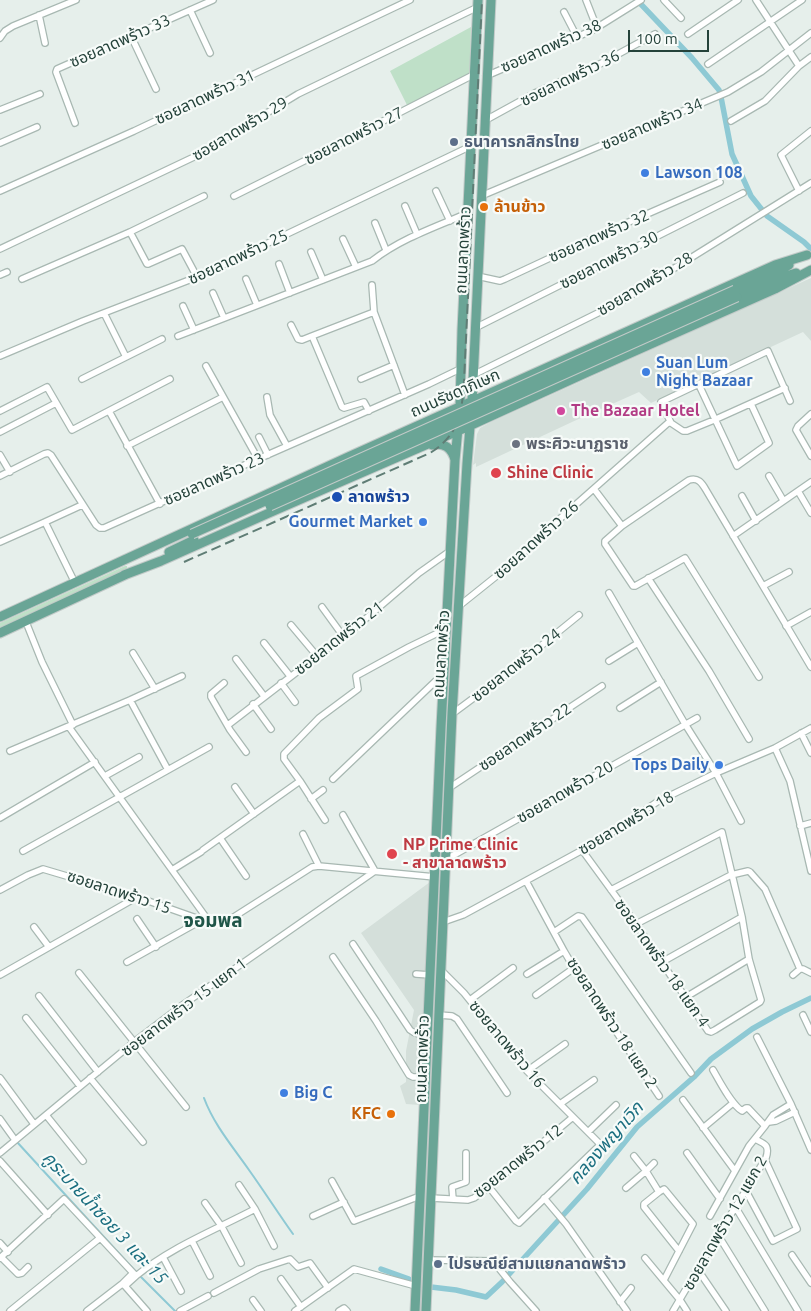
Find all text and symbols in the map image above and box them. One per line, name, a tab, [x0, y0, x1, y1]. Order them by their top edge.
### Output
street label: ซอยลาดพร้าว 33	[67, 10, 173, 72]
street label: ซอยลาดพร้าว 38	[498, 15, 604, 77]
scale bar	[631, 20, 712, 52]
text: 100 m	[636, 30, 678, 47]
street label: ซอยลาดพร้าว 36	[517, 46, 623, 110]
street label: ซอยลาดพร้าว 31	[152, 65, 258, 129]
street label: ซอยลาดพร้าว 29	[189, 93, 291, 165]
street label: ซอยลาดพร้าว 34	[599, 94, 705, 154]
street label: ซอยลาดพร้าว 27	[301, 103, 407, 169]
place label: ธนาคารกสิกรไทย	[464, 132, 580, 152]
marker: ธนาคารกสิกรไทย	[448, 136, 460, 148]
place label: Lawson 108	[655, 163, 742, 183]
marker: Lawson 108	[639, 167, 651, 179]
place label: ล้านข้าว	[494, 197, 546, 217]
marker: ล้านข้าว	[478, 201, 490, 213]
street label: ซอยลาดพร้าว 32	[546, 205, 652, 267]
street label: ถนนลาดพร้าว	[451, 206, 475, 294]
street label: ซอยลาดพร้าว 25	[185, 225, 291, 289]
street label: ซอยลาดพร้าว 30	[556, 227, 662, 293]
street label: ซอยลาดพร้าว 28	[594, 248, 696, 320]
place label: Suan Lum Night Bazaar	[656, 353, 753, 391]
street label: ถนนรัชดาภิเษก	[407, 365, 503, 421]
marker: Suan Lum Night Bazaar	[640, 366, 652, 378]
place label: The Bazaar Hotel	[571, 401, 700, 421]
marker: The Bazaar Hotel	[555, 405, 567, 417]
place label: พระศิวะนาฏราช	[526, 434, 628, 454]
marker: พระศิวะนาฏราช	[510, 438, 522, 450]
street label: ซอยลาดพร้าว 23	[161, 448, 267, 510]
place label: Shine Clinic	[507, 463, 593, 483]
marker: Shine Clinic	[489, 466, 503, 480]
place label: ลาดพร้าว	[348, 487, 410, 507]
marker: ลาดพร้าว	[330, 490, 344, 504]
street label: ซอยลาดพร้าว 26	[489, 497, 583, 583]
place label: Gourmet Market	[289, 512, 413, 532]
marker: Gourmet Market	[417, 516, 429, 528]
street label: ซอยลาดพร้าว 21	[291, 597, 387, 679]
street label: ถนนลาดพร้าว	[428, 609, 454, 699]
street label: ซอยลาดพร้าว 24	[468, 624, 564, 706]
street label: ซอยลาดพร้าว 22	[475, 699, 575, 775]
place label: Tops Daily	[632, 755, 709, 775]
street label: ซอยลาดพร้าว 20	[513, 757, 617, 827]
marker: Tops Daily	[713, 759, 725, 771]
street label: ซอยลาดพร้าว 18	[575, 787, 677, 859]
place label: NP Prime Clinic - สาขาลาดพร้าว	[403, 835, 518, 873]
marker: NP Prime Clinic - สาขาลาดพร้าว	[385, 847, 399, 861]
street label: ซอยลาดพร้าว 15	[65, 866, 173, 918]
street label: ซอยลาดพร้าว 18 แยก 4	[611, 895, 713, 1031]
district label: จอมพล	[183, 910, 243, 932]
street label: ซอยลาดพร้าว 15 แยก 1	[117, 954, 251, 1060]
street label: ซอยลาดพร้าว 18 แยก 2	[563, 954, 661, 1092]
street label: ซอยลาดพร้าว 16	[465, 996, 549, 1092]
street label: ถนนลาดพร้าว	[411, 1015, 433, 1103]
place label: Big C	[294, 1083, 332, 1103]
marker: Big C	[278, 1087, 290, 1099]
water label: คลองพญาเวิก	[564, 1097, 648, 1189]
place label: KFC	[351, 1104, 381, 1124]
marker: KFC	[385, 1108, 397, 1120]
street label: ซอยลาดพร้าว 12	[470, 1120, 566, 1202]
water label: คูระบายน้ำซอย 3 และ 15	[38, 1147, 172, 1289]
street label: ซอยลาดพร้าว 12 แยก 2	[679, 1152, 771, 1294]
place label: ไปรษณีย์สามแยกลาดพร้าว	[448, 1254, 626, 1274]
marker: ไปรษณีย์สามแยกลาดพร้าว	[432, 1258, 444, 1270]

